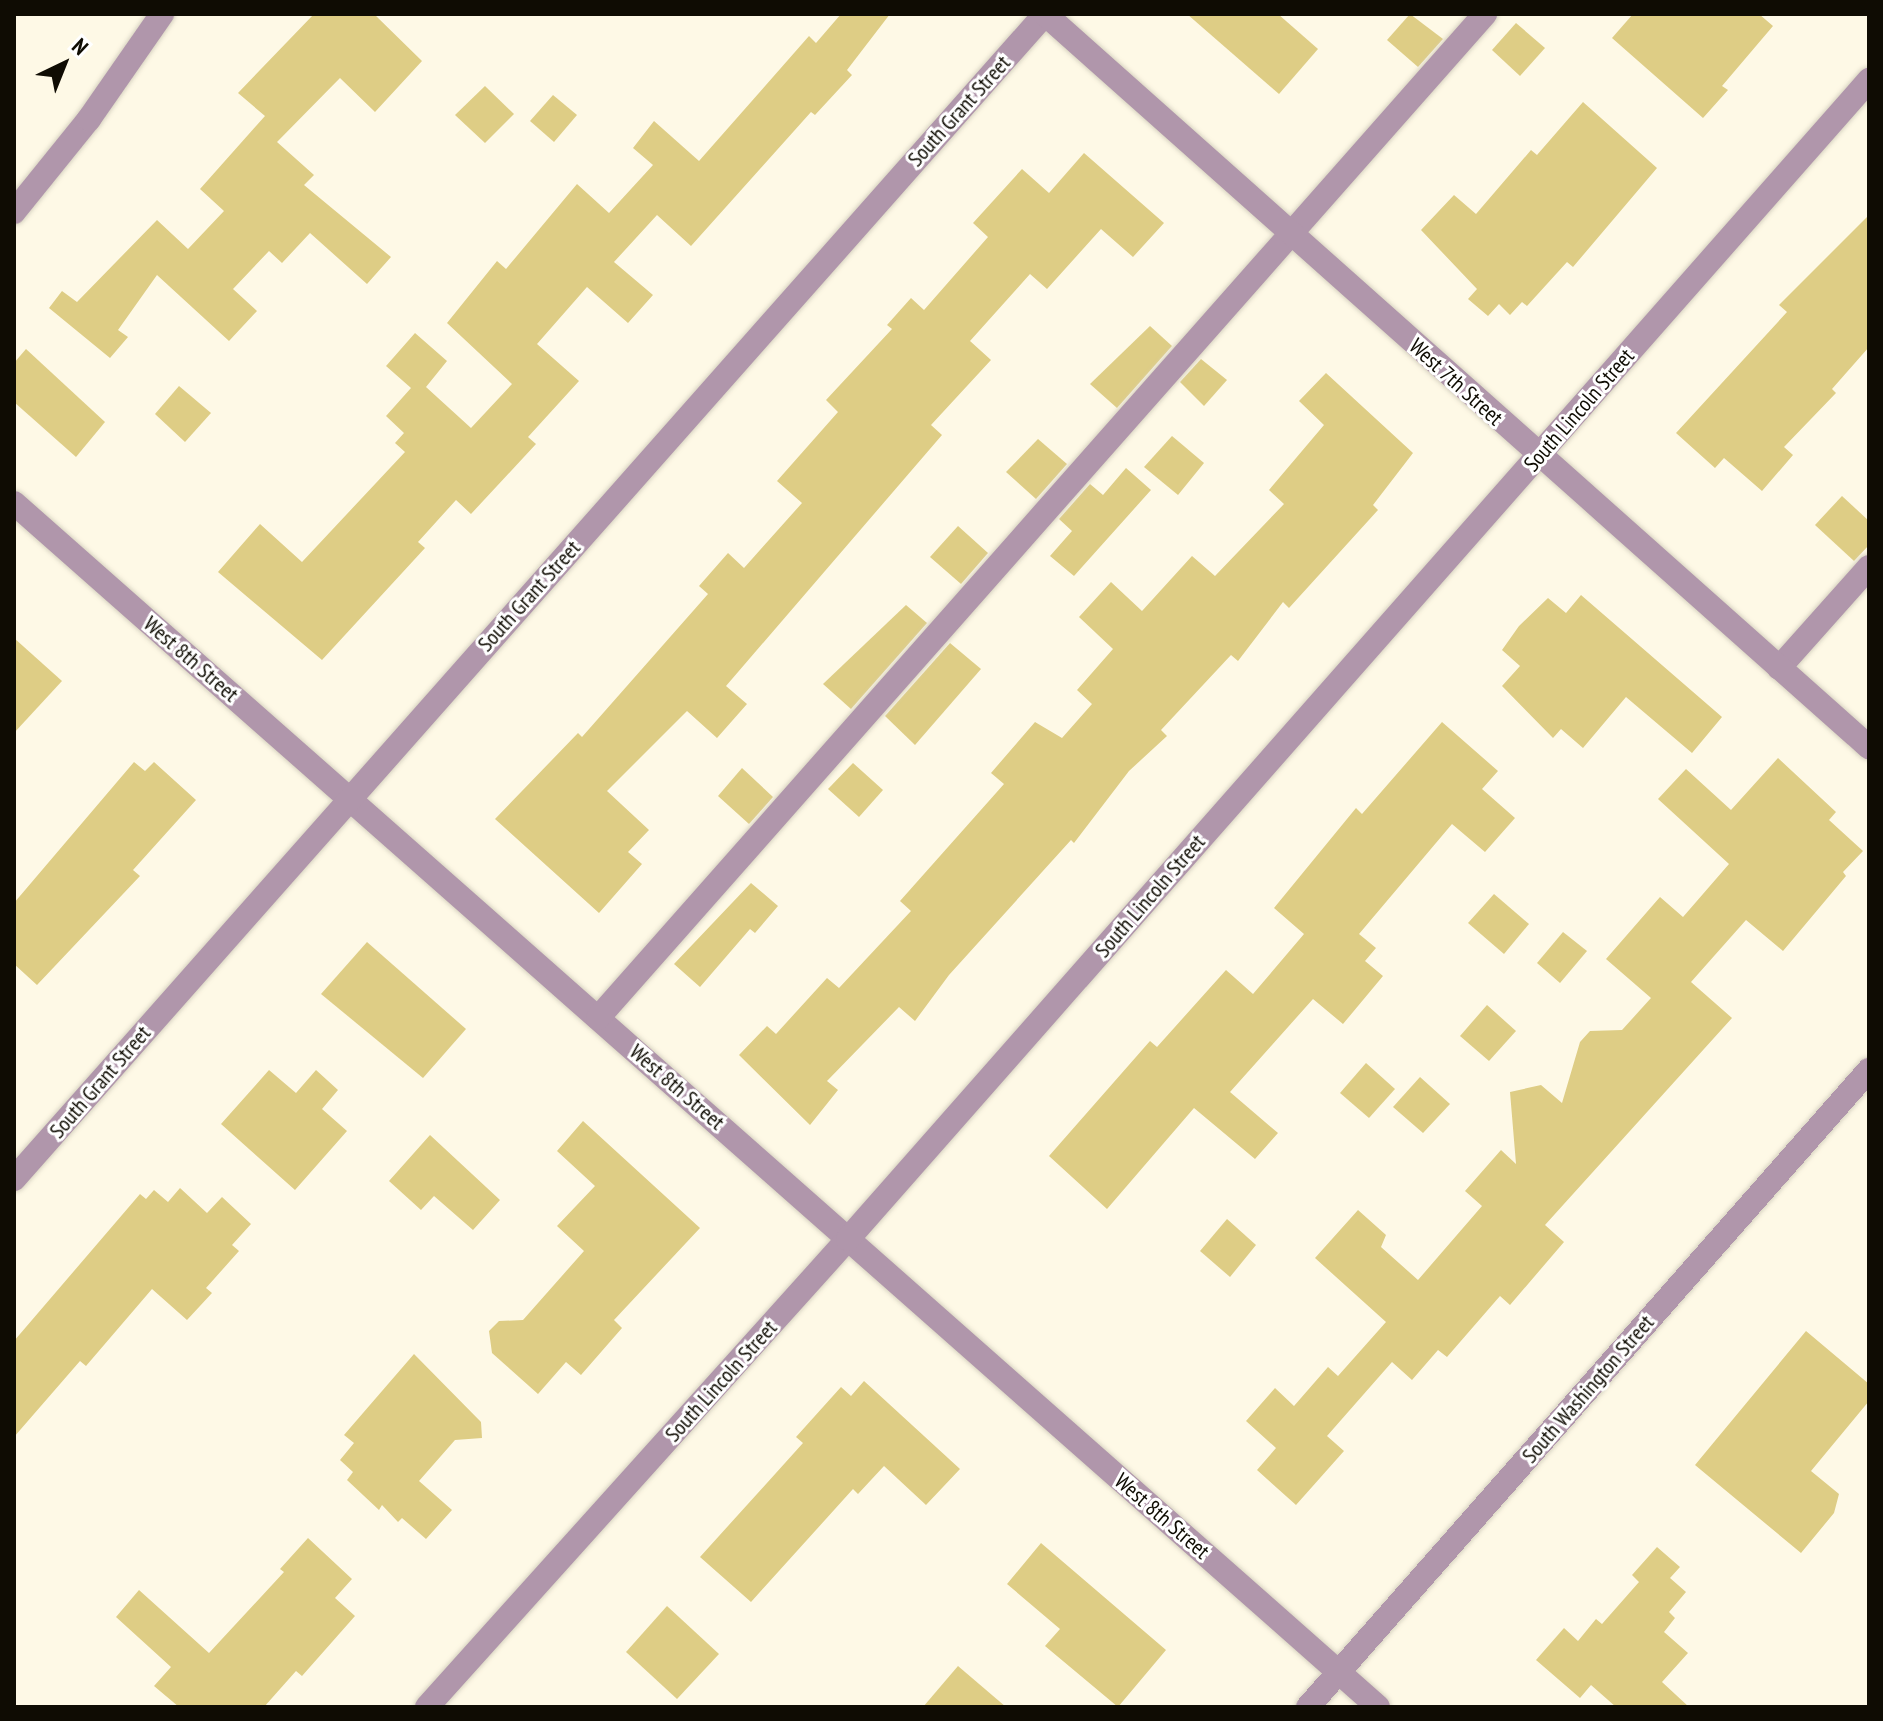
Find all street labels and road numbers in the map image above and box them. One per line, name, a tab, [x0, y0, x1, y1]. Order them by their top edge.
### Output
street label: South Grant Street	[902, 50, 1016, 172]
street label: West 7th Street	[1404, 333, 1508, 431]
street label: South Lincoln Street	[1518, 343, 1640, 477]
street label: South Grant Street	[472, 535, 586, 657]
street label: West 8th Street	[138, 611, 244, 707]
street label: South Lincoln Street	[1089, 829, 1211, 963]
street label: South Grant Street	[44, 1020, 156, 1144]
street label: West 8th Street	[624, 1039, 730, 1135]
street label: South Washington Street	[1516, 1309, 1660, 1469]
street label: South Lincoln Street	[660, 1315, 782, 1447]
street label: West 8th Street	[1109, 1468, 1215, 1564]

